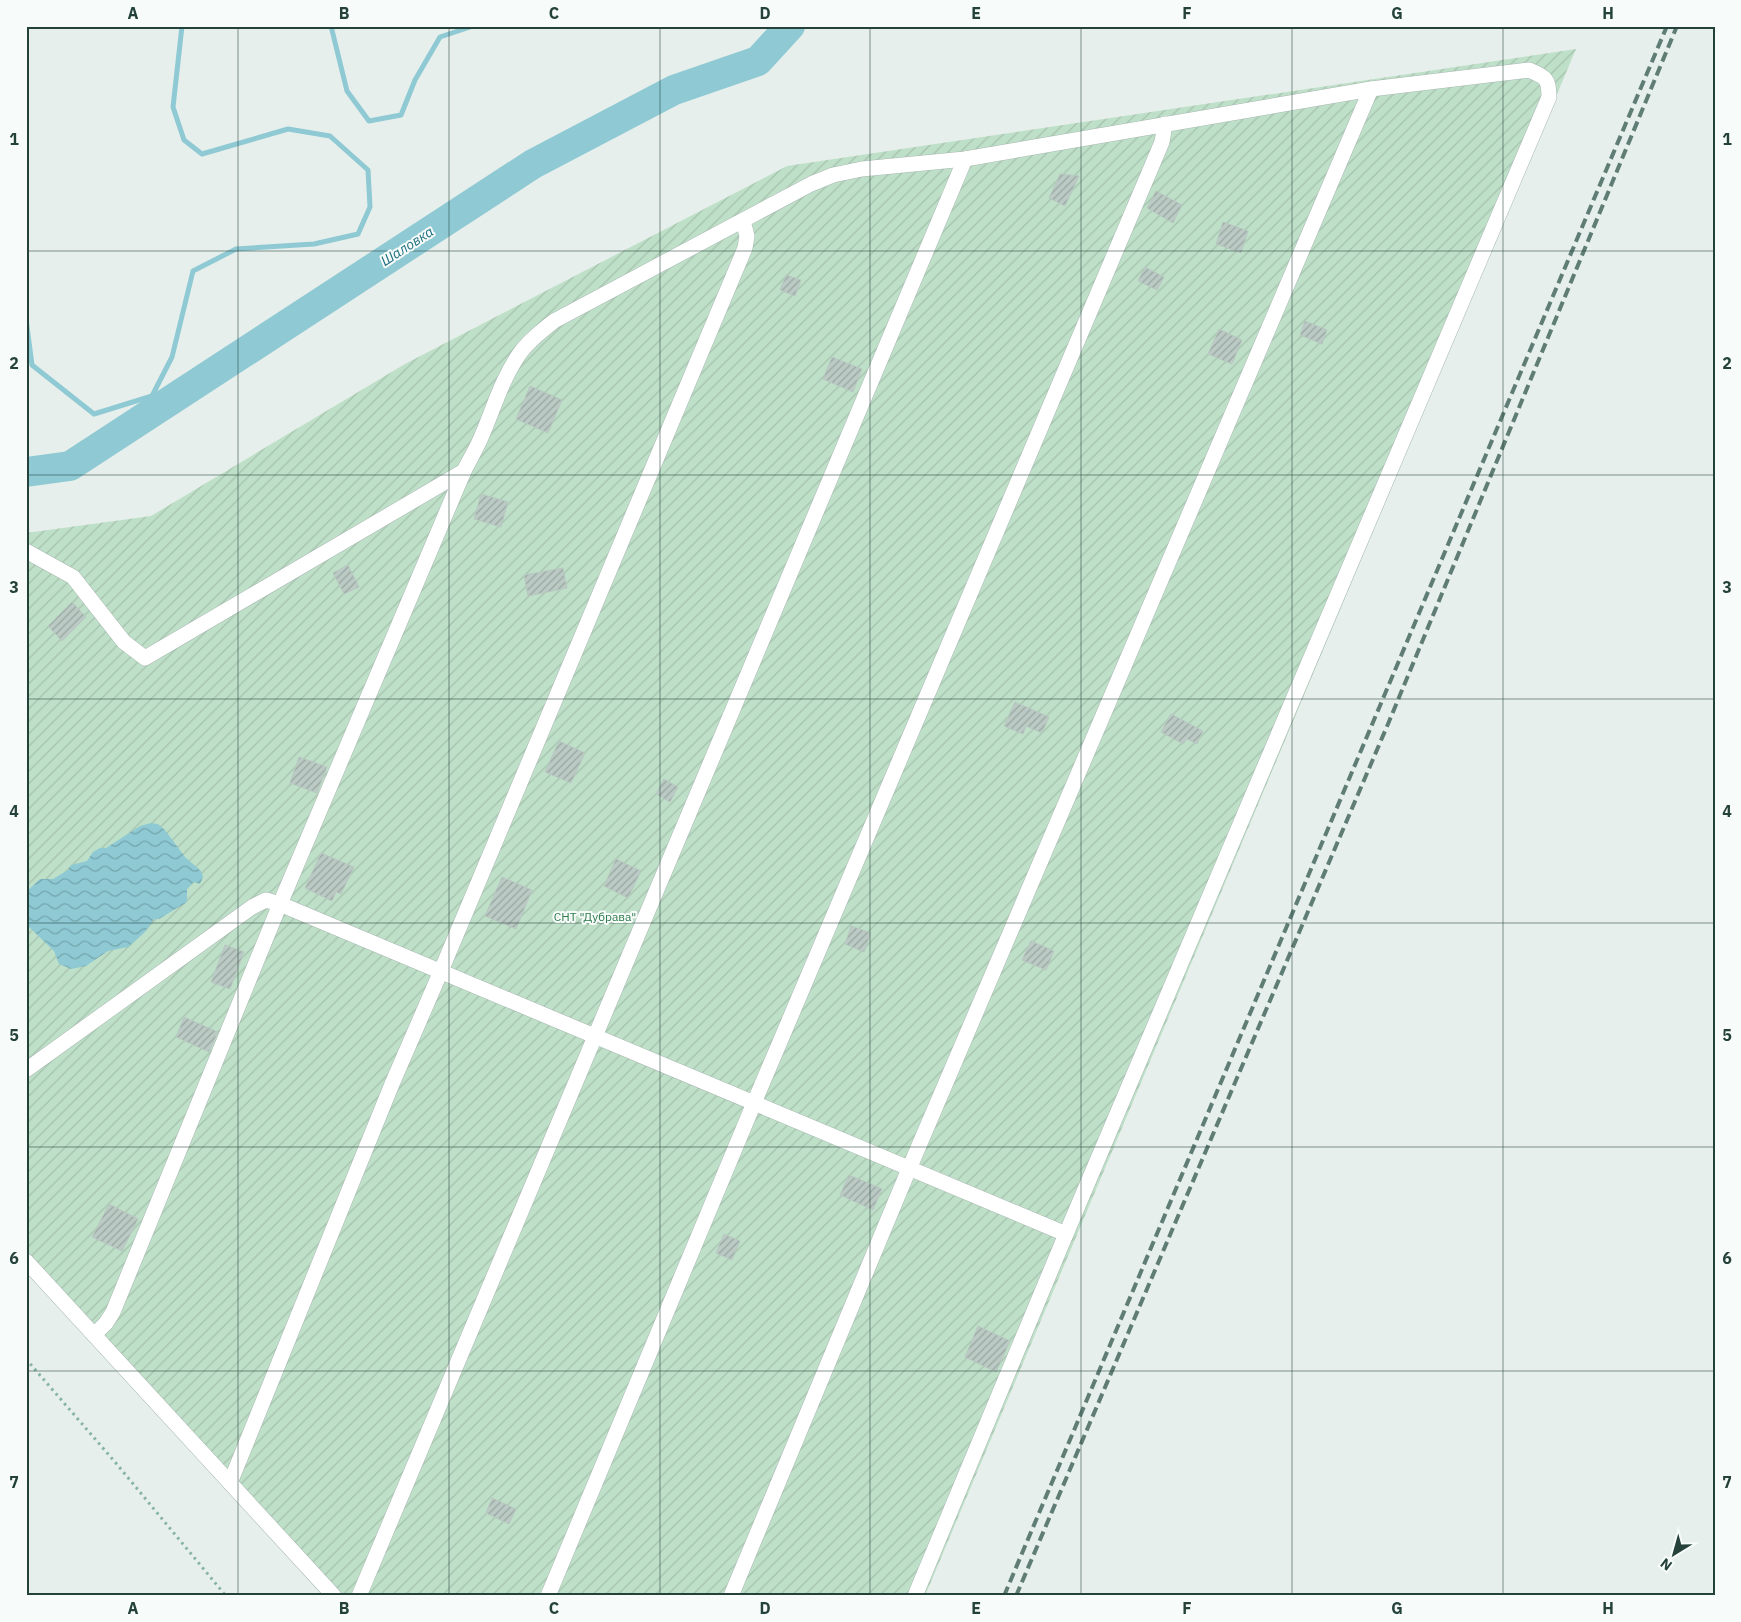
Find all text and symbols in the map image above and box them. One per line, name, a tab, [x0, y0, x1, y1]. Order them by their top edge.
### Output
text: A	[128, 3, 139, 23]
text: B	[339, 3, 350, 23]
text: C	[549, 3, 559, 23]
text: D	[759, 3, 771, 23]
text: E	[971, 3, 981, 23]
text: F	[1182, 3, 1192, 23]
text: G	[1391, 3, 1403, 23]
text: H	[1602, 3, 1614, 23]
text: 1	[9, 129, 19, 149]
text: 1	[1722, 129, 1732, 149]
water label: Шаловка	[377, 222, 437, 270]
text: 2	[9, 353, 19, 373]
text: 2	[1722, 353, 1732, 373]
text: 3	[9, 577, 19, 597]
text: 3	[1722, 577, 1732, 597]
text: 4	[9, 801, 19, 821]
text: 4	[1722, 801, 1732, 821]
park label: СНТ "Дубрава"	[554, 909, 636, 924]
text: 5	[9, 1025, 19, 1045]
text: 5	[1722, 1025, 1732, 1045]
text: 6	[9, 1248, 19, 1268]
text: 6	[1722, 1248, 1732, 1268]
text: 7	[9, 1472, 19, 1492]
text: 7	[1722, 1472, 1732, 1492]
north arrow	[1648, 1530, 1698, 1580]
text: N	[1657, 1554, 1676, 1575]
text: A	[128, 1598, 139, 1618]
text: B	[339, 1598, 350, 1618]
text: C	[549, 1598, 559, 1618]
text: D	[759, 1598, 771, 1618]
text: E	[971, 1598, 981, 1618]
text: F	[1182, 1598, 1192, 1618]
text: G	[1391, 1598, 1403, 1618]
text: H	[1602, 1598, 1614, 1618]

